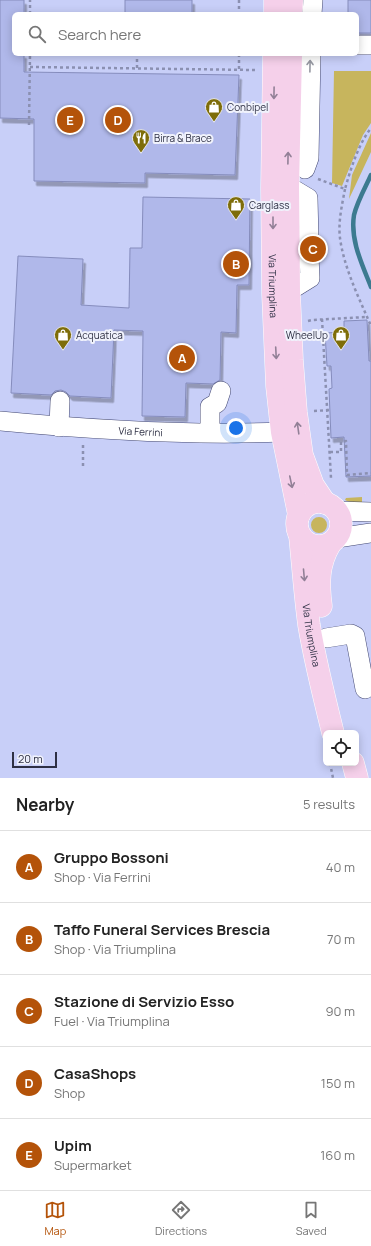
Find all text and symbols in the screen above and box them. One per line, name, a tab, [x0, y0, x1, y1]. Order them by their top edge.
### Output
search box	[12, 12, 359, 56]
icon: search	[26, 23, 48, 45]
text: Search here	[58, 24, 141, 45]
one-way arrow	[306, 60, 314, 73]
one-way arrow	[270, 86, 278, 99]
shop icon: Conbipel	[204, 97, 224, 122]
place label: Conbipel	[227, 100, 268, 114]
pin: E	[57, 105, 83, 135]
pin: D	[105, 105, 131, 135]
restaurant icon: Birra & Brace	[131, 128, 151, 153]
place label: Birra & Brace	[154, 131, 212, 145]
one-way arrow	[285, 152, 292, 165]
shop icon: Carglass	[226, 195, 246, 220]
place label: Carglass	[249, 198, 289, 212]
one-way arrow	[269, 216, 277, 229]
pin: C	[300, 234, 326, 264]
pin: B	[223, 249, 249, 279]
street label: Via Triumplina	[266, 254, 281, 318]
shop icon: Acquatica	[53, 325, 73, 350]
shop icon: WheelUp	[331, 325, 351, 350]
place label: Acquatica	[76, 328, 123, 342]
place label: WheelUp	[286, 328, 328, 342]
pin: A	[169, 343, 195, 373]
one-way arrow	[272, 346, 280, 359]
your location	[226, 418, 246, 438]
one-way arrow	[295, 422, 302, 435]
street label: Via Ferrini	[118, 423, 163, 439]
one-way arrow	[288, 475, 296, 488]
one-way arrow	[300, 568, 307, 581]
street label: Via Triumplina	[299, 603, 324, 668]
map controls	[323, 730, 359, 766]
button: locate	[323, 730, 359, 766]
scale bar	[12, 750, 57, 769]
text: 20 m	[18, 751, 43, 766]
text: Nearby	[16, 793, 74, 816]
text: 5 results	[303, 795, 355, 813]
text: Gruppo Bossoni	[54, 847, 169, 868]
text: A	[25, 858, 33, 876]
text: 40 m	[326, 858, 355, 876]
text: Shop · Via Ferrini	[54, 868, 151, 886]
text: Taffo Funeral Services Brescia	[54, 919, 270, 940]
text: B	[25, 930, 33, 948]
text: 70 m	[327, 930, 355, 948]
text: Shop · Via Triumplina	[54, 940, 176, 958]
text: Stazione di Servizio Esso	[54, 991, 234, 1012]
text: C	[24, 1002, 34, 1020]
text: 90 m	[325, 1002, 355, 1020]
text: Fuel · Via Triumplina	[54, 1012, 170, 1030]
text: CasaShops	[54, 1063, 136, 1084]
text: D	[24, 1074, 34, 1092]
text: 150 m	[321, 1074, 355, 1092]
text: Shop	[54, 1084, 85, 1102]
text: Upim	[54, 1135, 92, 1156]
text: E	[25, 1146, 33, 1164]
text: 160 m	[320, 1146, 355, 1164]
text: Supermarket	[54, 1156, 132, 1174]
tab: Map	[44, 1199, 66, 1238]
tab: Directions	[155, 1199, 207, 1238]
tab: Saved	[296, 1199, 327, 1238]

